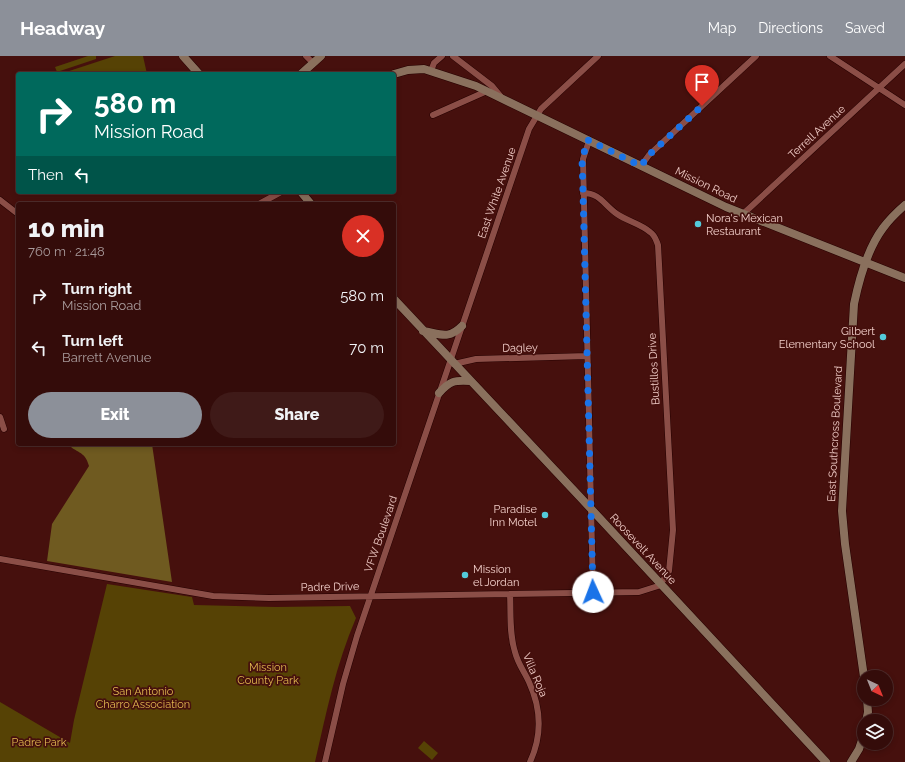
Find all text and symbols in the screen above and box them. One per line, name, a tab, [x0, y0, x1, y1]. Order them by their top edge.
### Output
text: Headway	[20, 17, 105, 39]
text: Map	[708, 20, 736, 36]
text: Directions	[758, 20, 823, 36]
text: Saved	[845, 20, 885, 36]
pin	[685, 65, 719, 106]
icon: arrive	[691, 71, 713, 93]
text: 580 m	[94, 87, 176, 120]
icon: right	[28, 88, 80, 140]
street label: Terrell Avenue	[786, 102, 848, 162]
text: Mission Road	[94, 121, 204, 142]
street label: East White Avenue	[475, 145, 519, 240]
icon: left	[71, 164, 93, 186]
street label: Mission Road	[673, 164, 739, 206]
text: Then	[28, 166, 63, 184]
place label: Nora's Mexican Restaurant	[706, 212, 783, 238]
text: 10 min	[28, 214, 104, 243]
button: close	[342, 215, 384, 257]
marker: Nora's Mexican Restaurant	[693, 219, 703, 229]
text: 760 m · 21:48	[28, 244, 105, 259]
text: Turn right	[62, 280, 132, 298]
icon: right	[28, 285, 50, 307]
text: 580 m	[340, 287, 384, 305]
text: Mission Road	[62, 298, 141, 313]
place label: Gilbert Elementary School	[779, 325, 875, 351]
text: Turn left	[62, 332, 123, 350]
street label: Bustillos Drive	[646, 332, 662, 405]
marker: Gilbert Elementary School	[878, 332, 888, 342]
icon: left	[28, 337, 50, 359]
text: 70 m	[349, 339, 384, 357]
street label: Dagley	[502, 341, 538, 355]
text: Barrett Avenue	[62, 350, 151, 365]
street label: East Southcross Boulevard	[825, 366, 845, 502]
button: Exit	[28, 392, 202, 438]
button: Share	[210, 392, 384, 438]
street label: VFW Boulevard	[362, 494, 400, 574]
place label: Paradise Inn Motel	[490, 503, 538, 529]
marker: Paradise Inn Motel	[540, 510, 550, 520]
street label: Roosevelt Avenue	[607, 511, 679, 587]
place label: Mission el Jordan	[473, 563, 519, 589]
marker: Mission el Jordan	[460, 570, 470, 580]
position arrow	[572, 571, 614, 613]
street label: Padre Drive	[300, 580, 360, 594]
street label: Villa Roja	[520, 651, 550, 699]
park label: Mission County Park	[237, 661, 299, 687]
north arrow	[857, 670, 893, 706]
map controls	[857, 670, 893, 750]
park label: San Antonio Charro Association	[96, 685, 190, 711]
button: layers	[857, 714, 893, 750]
park label: Padre Park	[11, 736, 67, 749]

